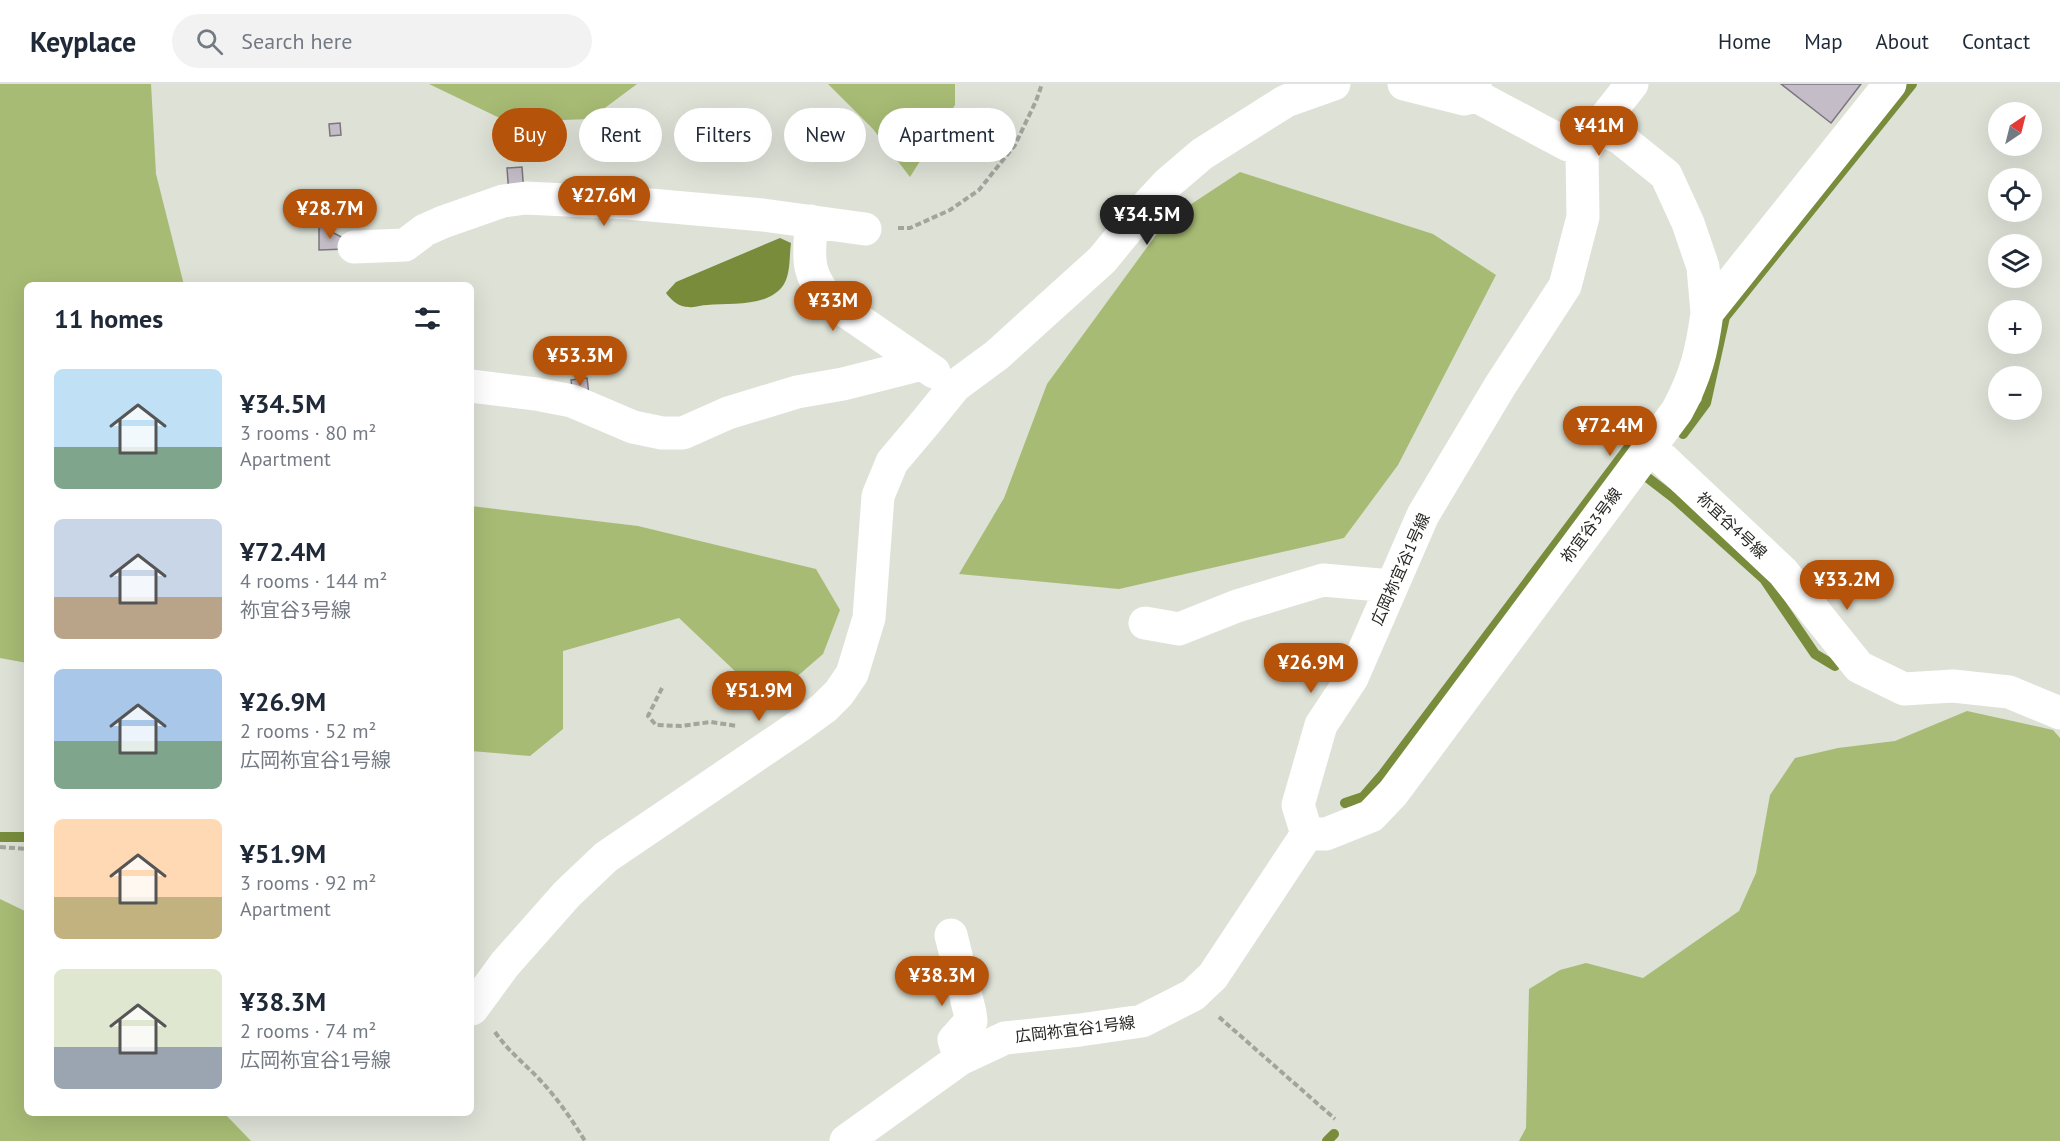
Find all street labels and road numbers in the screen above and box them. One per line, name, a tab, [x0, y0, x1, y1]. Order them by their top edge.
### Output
street label: 祢宜谷3号線	[1556, 484, 1626, 566]
street label: 祢宜谷4号線	[1693, 487, 1771, 563]
street label: 広岡祢宜谷1号線	[1366, 510, 1434, 628]
street label: 広岡祢宜谷1号線	[1014, 1012, 1136, 1046]

